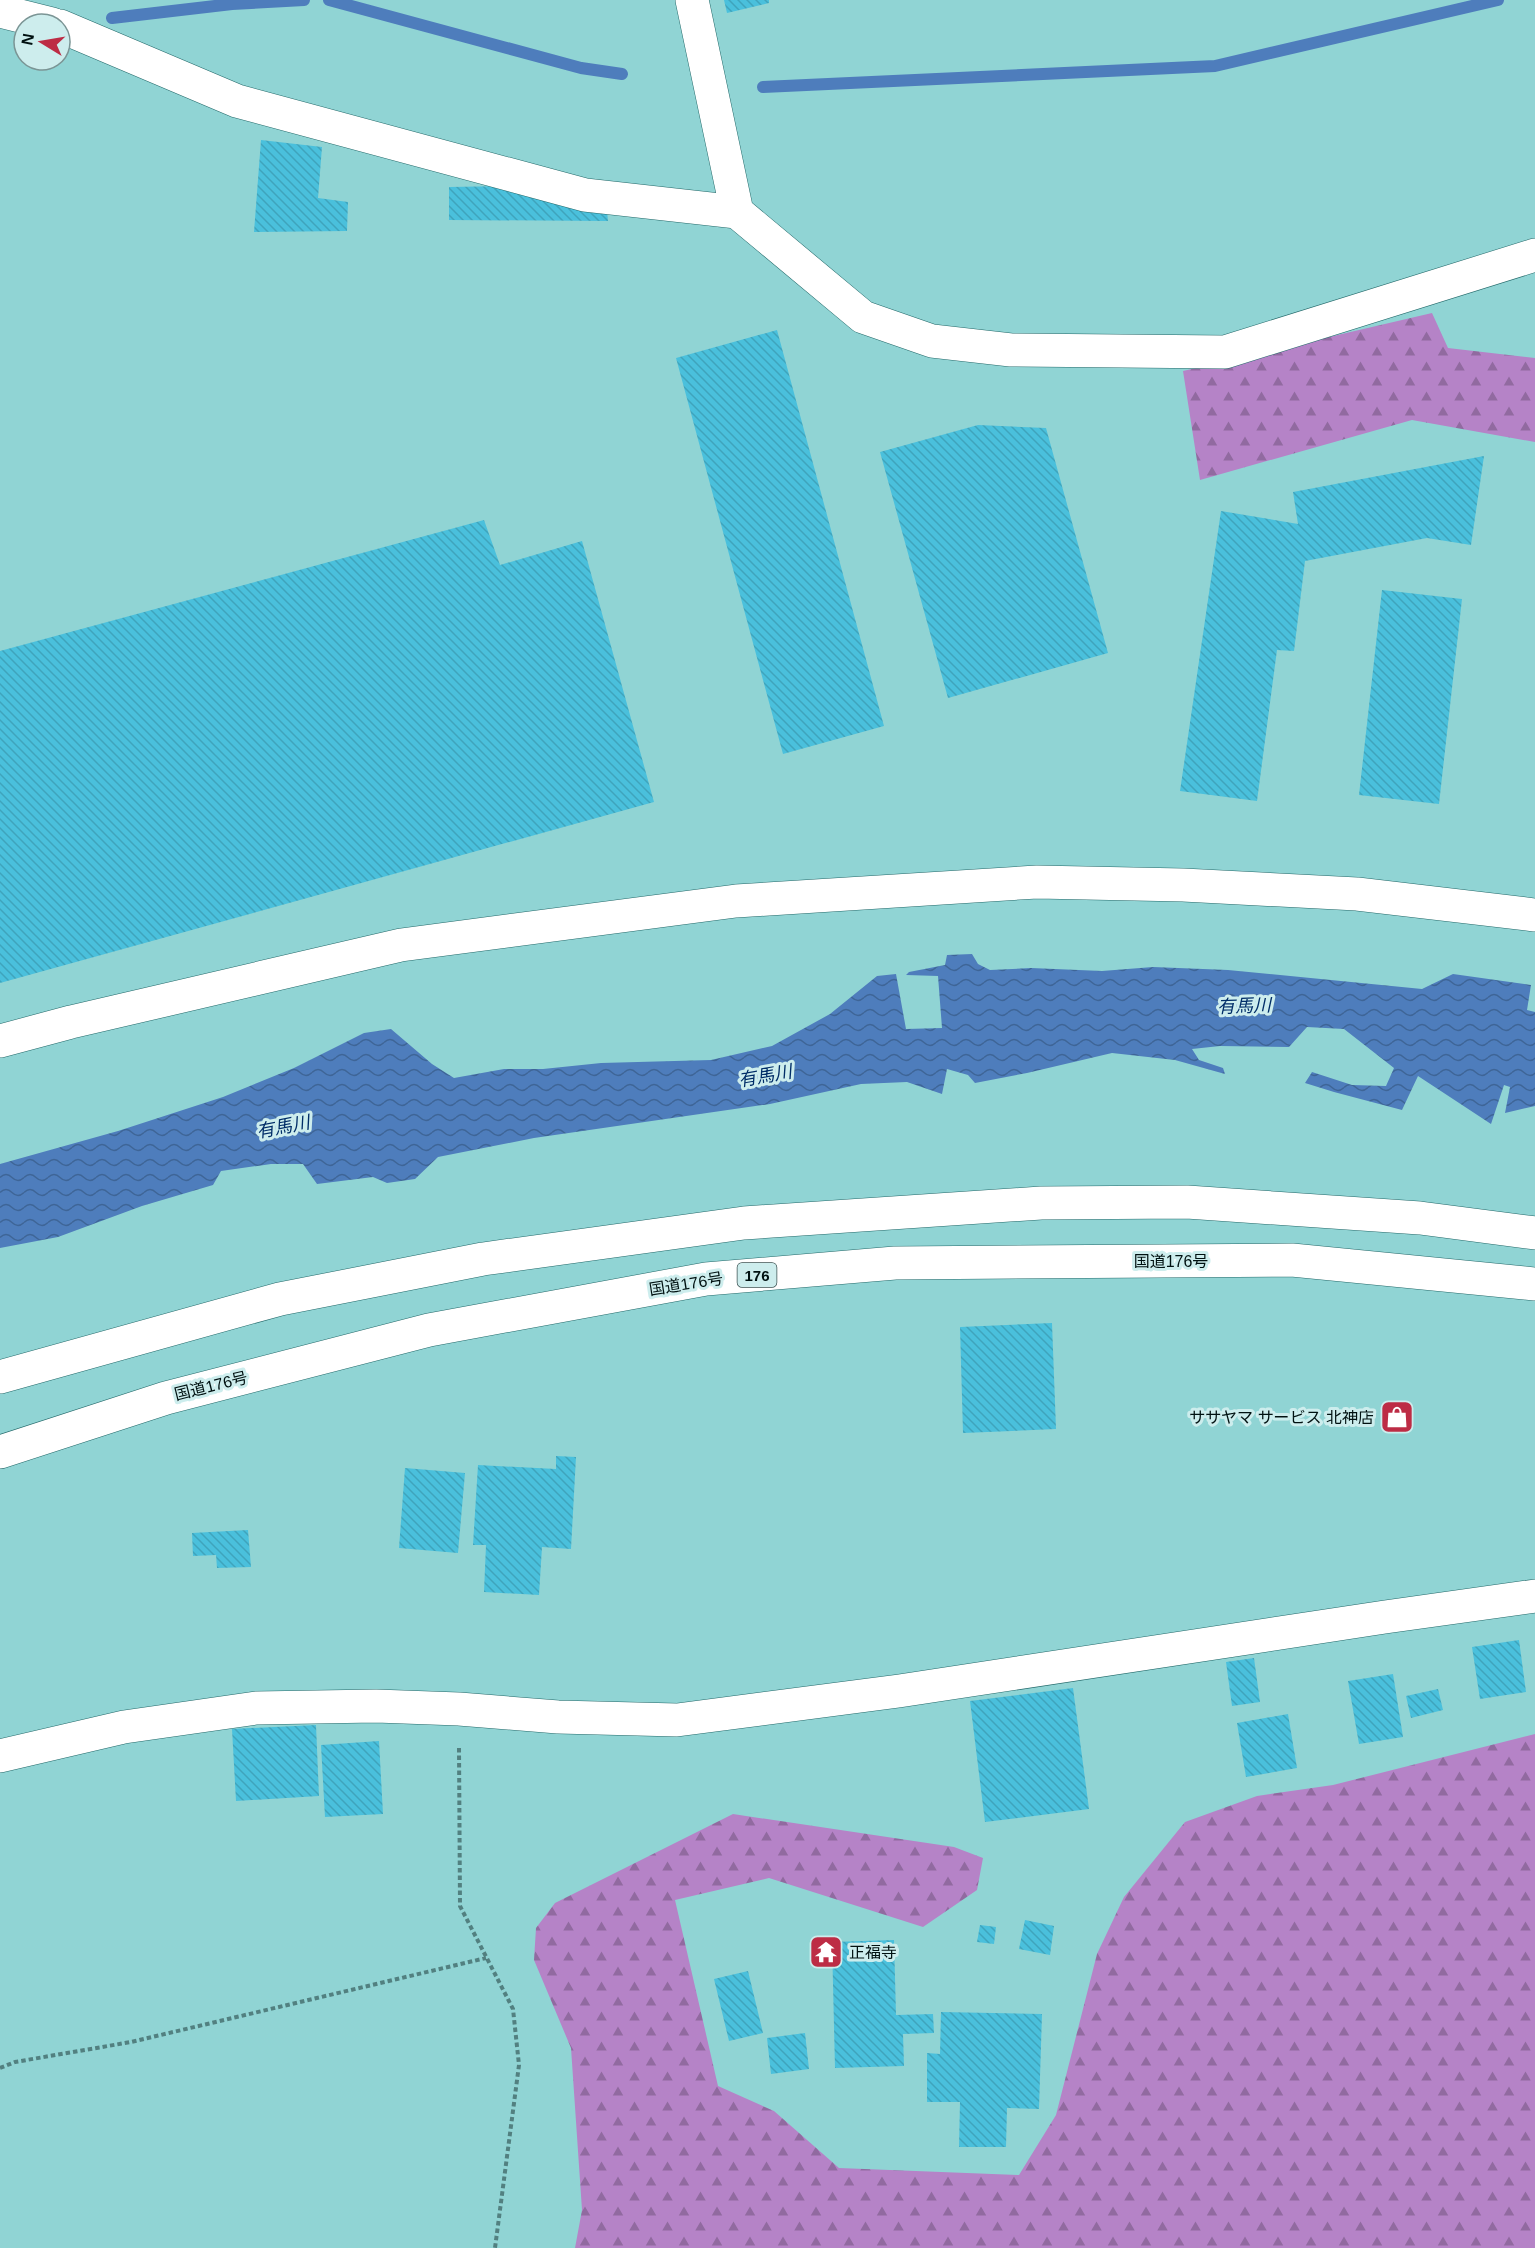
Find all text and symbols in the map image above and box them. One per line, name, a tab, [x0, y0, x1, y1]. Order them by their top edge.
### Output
north arrow	[12, 12, 72, 72]
text: N	[18, 32, 37, 47]
water label: 有馬川	[1217, 995, 1273, 1017]
water label: 有馬川	[737, 1061, 795, 1091]
water label: 有馬川	[255, 1112, 313, 1142]
street label: 国道176号	[1134, 1253, 1208, 1270]
road number: 176	[738, 1263, 777, 1287]
street label: 国道176号	[648, 1270, 724, 1298]
street label: 国道176号	[173, 1369, 249, 1403]
shop icon: ササヤマ サービス 北神店	[1379, 1399, 1415, 1435]
place label: ササヤマ サービス 北神店	[1189, 1409, 1374, 1426]
temple icon: 正福寺	[808, 1934, 844, 1970]
place label: 正福寺	[849, 1944, 897, 1961]

